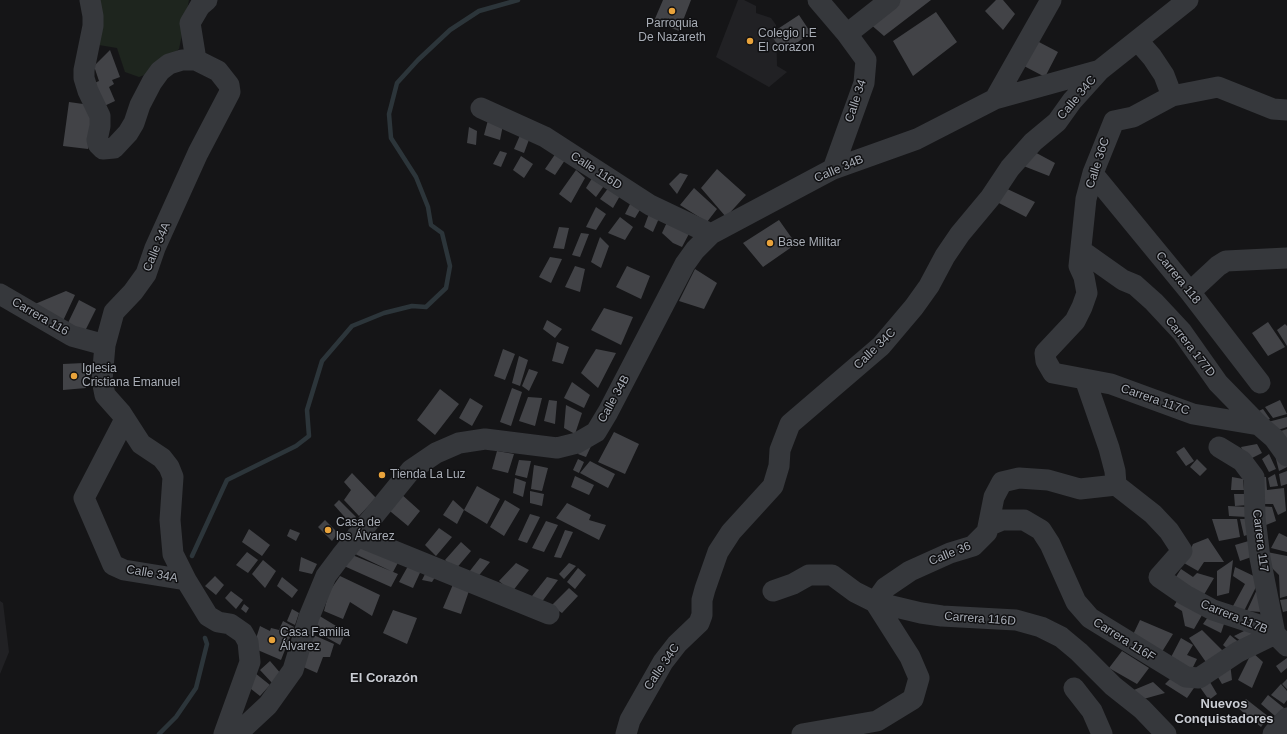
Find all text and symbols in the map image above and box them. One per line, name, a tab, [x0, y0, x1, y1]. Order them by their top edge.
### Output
marker: Parroquia De Nazareth	[667, 6, 677, 16]
place label: Parroquia De Nazareth	[638, 17, 706, 45]
place label: Colegio I.E El corazon	[758, 27, 817, 55]
marker: Colegio I.E El corazon	[745, 36, 755, 46]
street label: Calle 34C	[1055, 73, 1099, 123]
street label: Calle 34	[842, 78, 870, 124]
street label: Calle 36C	[1083, 136, 1113, 190]
street label: Calle 116D	[568, 149, 624, 193]
street label: Calle 34B	[812, 152, 866, 186]
street label: Calle 34A	[140, 220, 174, 274]
place label: Base Militar	[778, 236, 841, 250]
marker: Base Militar	[765, 238, 775, 248]
street label: Carrera 118	[1153, 249, 1203, 307]
street label: Carrera 116	[9, 295, 71, 339]
street label: Carrera 177D	[1162, 314, 1218, 380]
street label: Calle 34C	[851, 326, 899, 372]
place label: Iglesia Cristiana Emanuel	[82, 362, 180, 390]
marker: Iglesia Cristiana Emanuel	[69, 371, 79, 381]
street label: Calle 34B	[595, 373, 633, 425]
street label: Carrera 117C	[1119, 382, 1191, 418]
place label: Tienda La Luz	[390, 468, 466, 482]
marker: Tienda La Luz	[377, 470, 387, 480]
street label: Carrera 117	[1249, 509, 1271, 573]
place label: Casa de los Álvarez	[336, 516, 395, 544]
marker: Casa de los Álvarez	[323, 525, 333, 535]
street label: Calle 36	[927, 539, 973, 569]
street label: Calle 34A	[125, 562, 179, 586]
street label: Carrera 117B	[1198, 597, 1270, 637]
street label: Carrera 116D	[944, 609, 1016, 629]
street label: Carrera 116F	[1090, 615, 1158, 665]
place label: Casa Familia Álvarez	[280, 626, 350, 654]
marker: Casa Familia Álvarez	[267, 635, 277, 645]
street label: Calle 34C	[641, 641, 683, 693]
district label: El Corazón	[350, 670, 418, 686]
district label: Nuevos Conquistadores	[1175, 696, 1273, 727]

